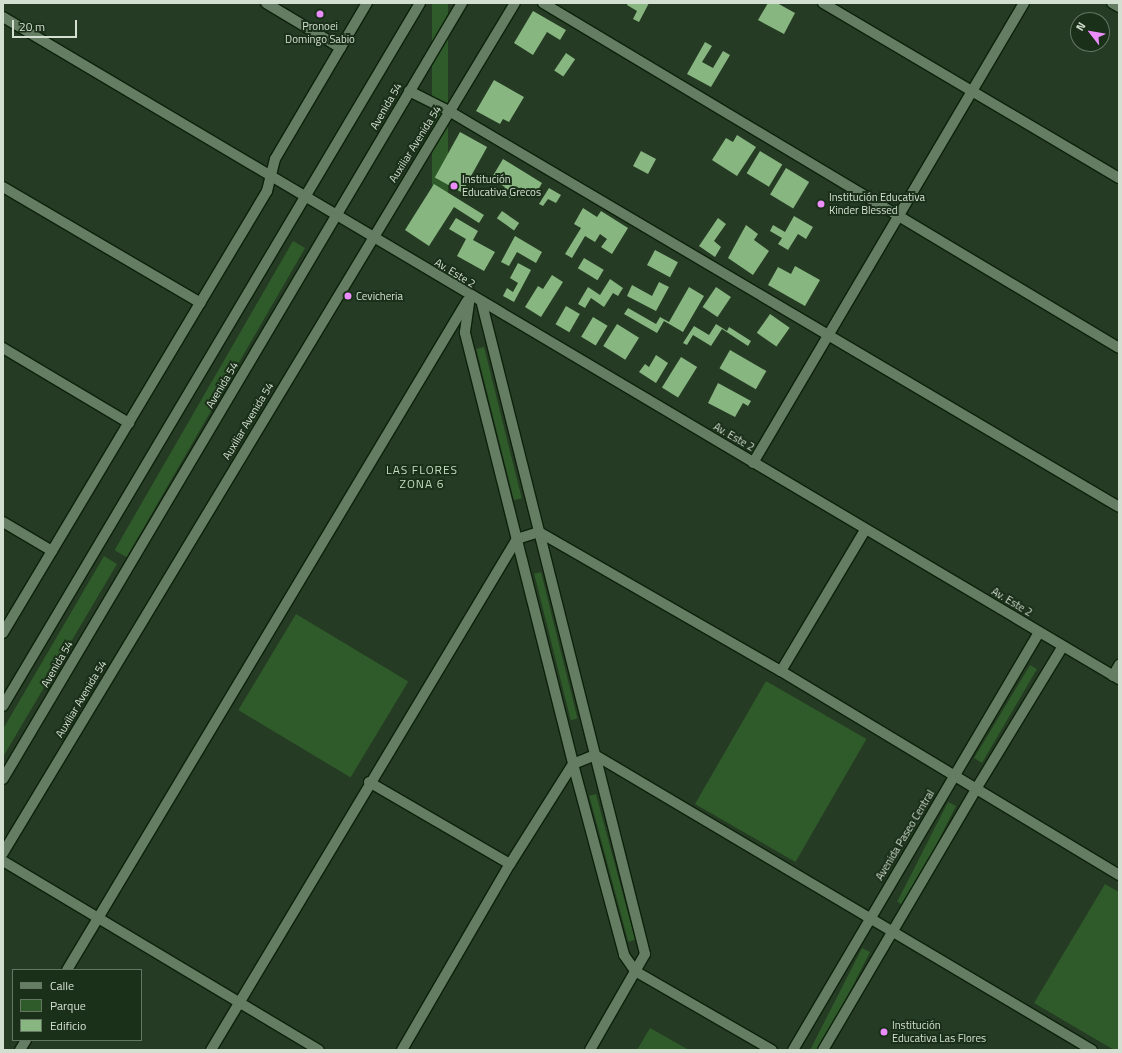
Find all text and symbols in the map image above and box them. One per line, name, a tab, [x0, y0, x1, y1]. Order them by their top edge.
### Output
marker: Pronoei Domingo Sabio	[315, 9, 325, 19]
scale bar	[14, 12, 79, 38]
north arrow	[1070, 12, 1110, 52]
text: 20 m	[19, 17, 45, 36]
text: N	[1072, 19, 1089, 34]
place label: Pronoei Domingo Sabio	[285, 20, 355, 46]
street label: Avenida 54	[367, 80, 405, 132]
street label: Auxiliar Avenida 54	[386, 103, 444, 185]
place label: Institución Educativa Grecos	[462, 173, 541, 199]
marker: Institución Educativa Grecos	[449, 181, 459, 191]
place label: Institución Educativa Kinder Blessed	[829, 191, 925, 217]
marker: Institución Educativa Kinder Blessed	[816, 199, 826, 209]
street label: Av. Este 2	[432, 256, 478, 290]
place label: Cevicheria	[356, 289, 403, 303]
marker: Cevicheria	[343, 291, 353, 301]
street label: Avenida 54	[203, 360, 241, 410]
street label: Auxiliar Avenida 54	[220, 380, 276, 462]
street label: Av. Este 2	[711, 420, 757, 454]
district label: LAS FLORES ZONA 6	[386, 463, 458, 491]
street label: Av. Este 2	[989, 585, 1035, 619]
street label: Avenida 54	[38, 638, 76, 690]
street label: Auxiliar Avenida 54	[53, 658, 109, 740]
street label: Avenida Paseo Central	[873, 787, 937, 883]
legend	[12, 969, 142, 1041]
text: Calle	[50, 976, 74, 995]
text: Parque	[50, 996, 86, 1015]
text: Edificio	[50, 1016, 86, 1035]
place label: Institución Educativa Las Flores	[892, 1019, 986, 1045]
marker: Institución Educativa Las Flores	[879, 1027, 889, 1037]

